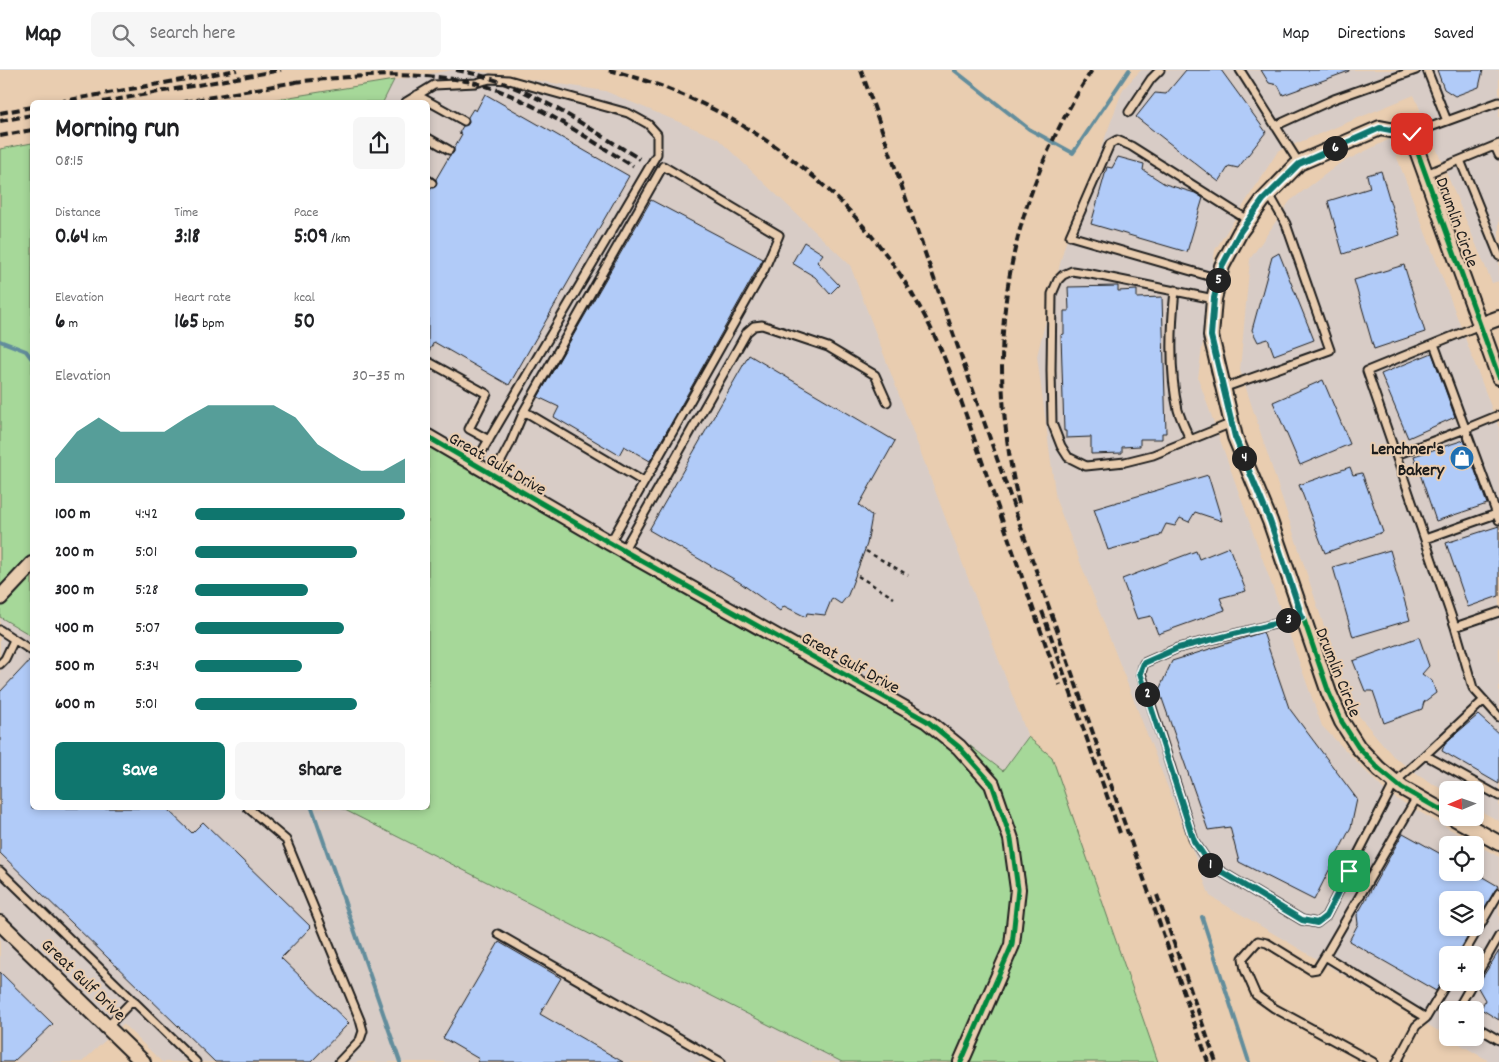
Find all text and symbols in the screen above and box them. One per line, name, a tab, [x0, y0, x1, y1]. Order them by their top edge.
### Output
search box	[91, 12, 441, 57]
text: Map	[25, 18, 61, 52]
icon: search	[109, 21, 137, 49]
text: Search here	[149, 21, 235, 48]
text: Map	[1282, 22, 1309, 47]
text: Directions	[1337, 22, 1406, 47]
text: Saved	[1434, 22, 1474, 47]
text: Morning run	[55, 111, 179, 151]
pin	[1391, 113, 1433, 155]
button: share	[353, 117, 405, 169]
icon: check	[1398, 120, 1426, 148]
pin: 6	[1322, 136, 1348, 160]
text: 6	[1332, 138, 1339, 158]
text: 08:15	[55, 150, 84, 173]
street label: Drumlin Circle	[1428, 174, 1484, 272]
text: Distance	[55, 203, 101, 223]
text: Time	[174, 203, 198, 223]
text: Pace	[294, 203, 318, 223]
text: 0.64	[55, 223, 89, 253]
text: 3:18	[174, 223, 200, 253]
text: 5:09	[294, 223, 328, 253]
text: km	[89, 229, 108, 249]
text: /km	[328, 229, 351, 249]
pin: 5	[1206, 268, 1230, 292]
text: 5	[1215, 270, 1222, 290]
text: Elevation	[55, 288, 104, 308]
text: Heart rate	[174, 288, 231, 308]
text: kcal	[294, 288, 315, 308]
text: 6	[55, 308, 65, 338]
text: 165	[174, 308, 199, 338]
text: 50	[294, 308, 315, 338]
text: m	[65, 314, 78, 334]
text: bpm	[199, 314, 224, 334]
text: Elevation	[55, 365, 111, 388]
text: 30–35 m	[352, 365, 405, 388]
street label: Great Gulf Drive	[443, 427, 550, 503]
place label: Lenchner's Bakery	[1371, 438, 1445, 484]
shop icon: Lenchner's Bakery	[1449, 445, 1475, 471]
pin: 4	[1232, 446, 1256, 470]
text: 4	[1242, 448, 1247, 468]
text: 100 m	[55, 503, 91, 526]
text: 4:42	[135, 503, 158, 526]
text: 200 m	[55, 541, 94, 564]
text: 5:01	[135, 541, 157, 564]
text: 300 m	[55, 579, 94, 602]
text: 5:28	[135, 579, 158, 602]
pin: 3	[1276, 608, 1300, 632]
text: 3	[1285, 610, 1292, 630]
text: 400 m	[55, 617, 94, 640]
text: 5:07	[135, 617, 160, 640]
street label: Drumlin Circle	[1307, 624, 1366, 721]
street label: Great Gulf Drive	[796, 627, 904, 702]
text: 500 m	[55, 655, 95, 678]
text: 5:34	[135, 655, 159, 678]
pin: 2	[1134, 682, 1160, 706]
text: 2	[1144, 684, 1151, 704]
text: 600 m	[55, 693, 95, 716]
text: 5:01	[135, 693, 157, 716]
button: Save	[55, 742, 225, 800]
button: Share	[235, 742, 405, 800]
north arrow	[1439, 781, 1484, 826]
map controls	[1439, 781, 1484, 1046]
button: locate	[1439, 836, 1484, 881]
pin	[1328, 850, 1370, 892]
pin: 1	[1198, 852, 1222, 878]
text: 1	[1209, 855, 1212, 875]
icon: arrive	[1335, 857, 1363, 885]
button: layers	[1439, 891, 1484, 936]
street label: Great Gulf Drive	[34, 934, 130, 1028]
button: +	[1439, 946, 1484, 991]
button: −	[1439, 1001, 1484, 1046]

